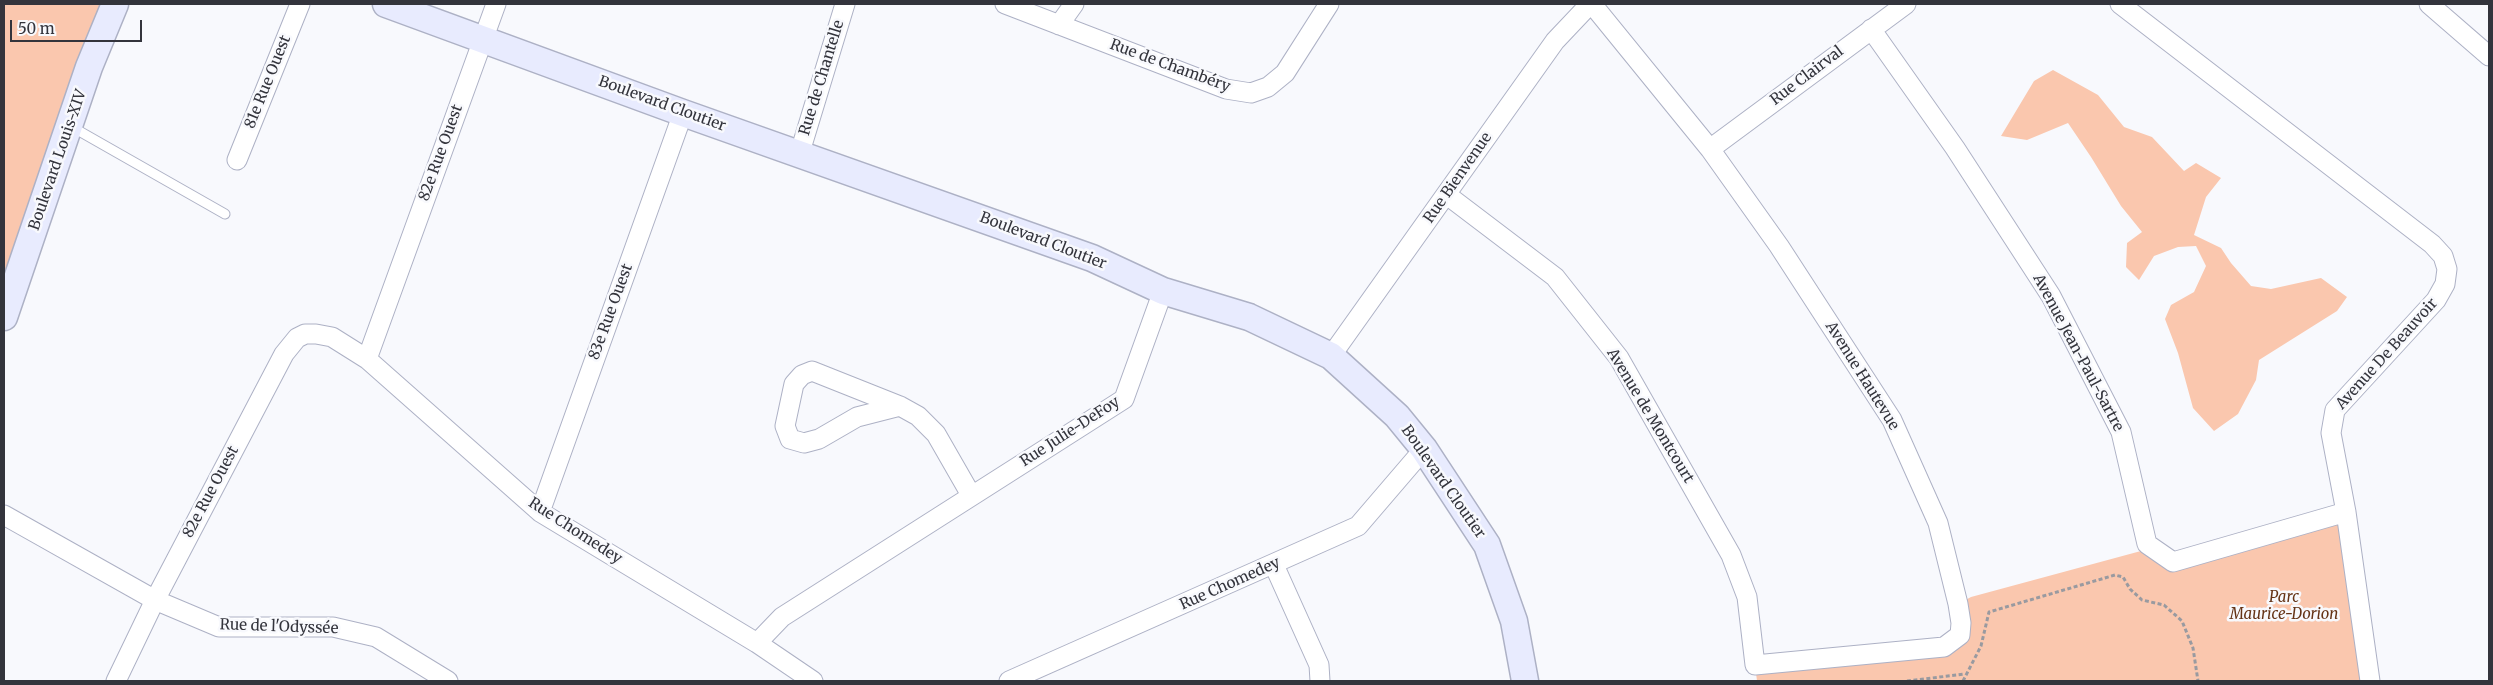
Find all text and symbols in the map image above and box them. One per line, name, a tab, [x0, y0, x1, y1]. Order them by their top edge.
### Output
scale bar	[12, 10, 145, 42]
street label: Rue de Chantelle	[796, 18, 848, 138]
text: 50 m	[18, 19, 55, 38]
street label: 81e Rue Ouest	[241, 33, 295, 131]
street label: Rue de Chambéry	[1107, 36, 1233, 96]
street label: Rue Clairval	[1767, 43, 1847, 109]
street label: Boulevard Cloutier	[596, 73, 728, 135]
street label: Boulevard Louis-XIV	[25, 87, 91, 233]
street label: 82e Rue Ouest	[415, 102, 467, 204]
street label: Rue Bienvenue	[1420, 129, 1496, 227]
street label: Boulevard Cloutier	[977, 209, 1109, 273]
street label: 83e Rue Ouest	[585, 262, 637, 362]
street label: Avenue Jean-Paul-Sartre	[2029, 271, 2127, 435]
street label: Avenue De Beauvoir	[2332, 295, 2442, 413]
street label: Avenue Hautevue	[1821, 318, 1903, 434]
street label: Avenue de Montcourt	[1603, 346, 1697, 486]
street label: Rue Julie-DeFoy	[1017, 393, 1123, 471]
street label: Boulevard Cloutier	[1397, 422, 1489, 542]
street label: 82e Rue Ouest	[179, 443, 243, 541]
street label: Rue Chomedey	[525, 494, 625, 568]
street label: Rue Chomedey	[1177, 554, 1283, 614]
park label: Parc Maurice-Dorion	[2230, 589, 2338, 624]
street label: Rue de l'Odyssée	[219, 616, 339, 638]

